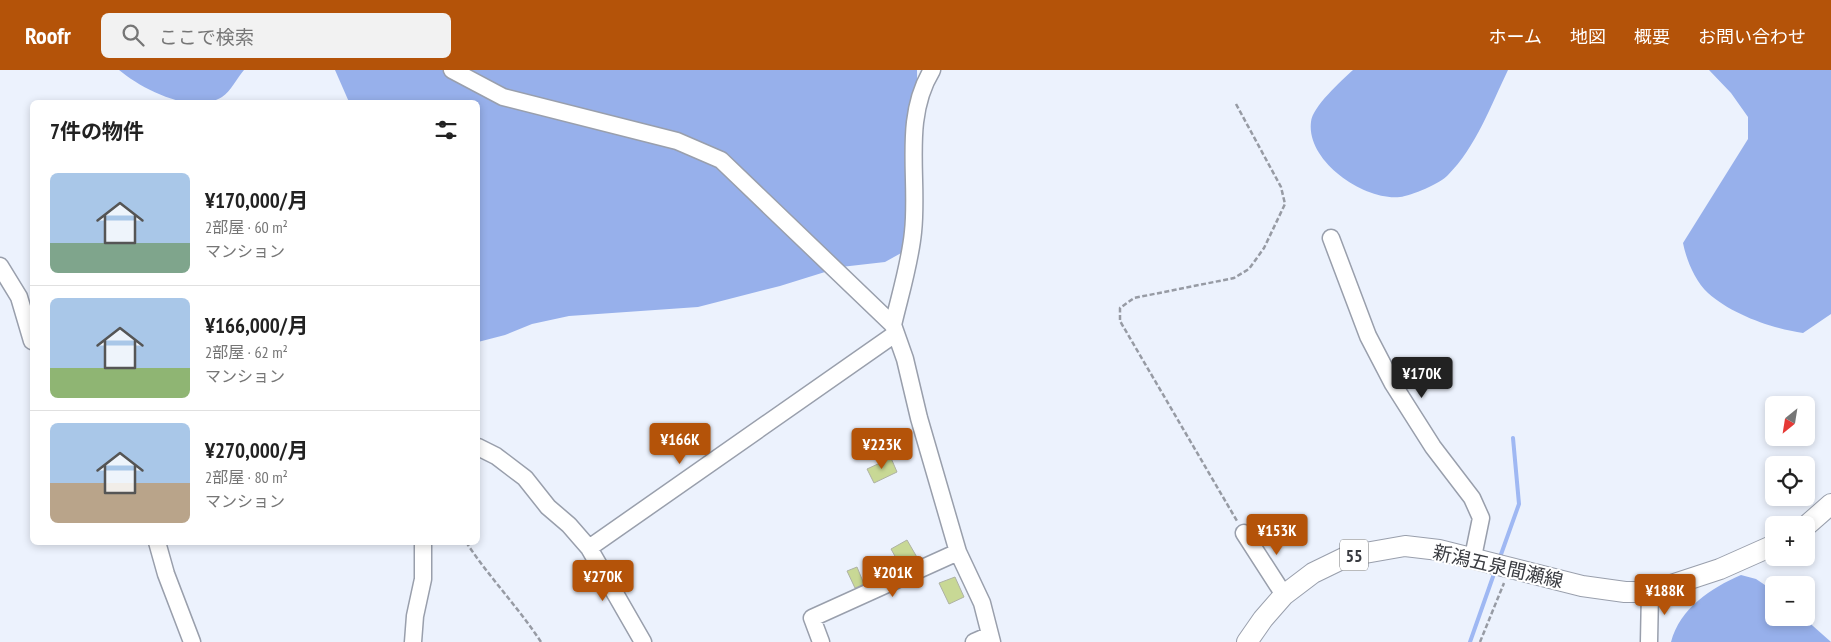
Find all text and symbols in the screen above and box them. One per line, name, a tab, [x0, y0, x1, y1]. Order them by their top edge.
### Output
search box	[101, 13, 451, 58]
text: Roofr	[25, 20, 71, 51]
icon: search	[119, 21, 147, 49]
text: ここで検索	[159, 25, 254, 49]
text: ホーム	[1489, 25, 1542, 48]
text: 地図	[1570, 25, 1606, 48]
text: 概要	[1634, 25, 1670, 48]
text: お問い合わせ	[1698, 25, 1806, 48]
icon: filters	[432, 116, 460, 144]
text: 7件の物件	[50, 118, 144, 145]
text: ¥170,000/月	[205, 187, 308, 214]
icon: home	[90, 193, 150, 253]
text: 2部屋 · 60 m²	[205, 217, 288, 237]
text: マンション	[205, 241, 285, 261]
text: ¥166,000/月	[205, 312, 308, 339]
icon: home	[90, 318, 150, 378]
text: 2部屋 · 62 m²	[205, 342, 288, 362]
pin: ¥170K	[1387, 356, 1457, 399]
text: ¥170K	[1403, 363, 1441, 383]
text: マンション	[205, 366, 285, 386]
north arrow	[1765, 396, 1815, 446]
map controls	[1765, 396, 1815, 626]
pin: ¥166K	[645, 422, 715, 465]
pin: ¥223K	[847, 428, 917, 470]
text: ¥166K	[661, 429, 699, 449]
text: ¥223K	[863, 434, 901, 454]
text: ¥270,000/月	[205, 437, 308, 464]
icon: home	[90, 443, 150, 503]
button: locate	[1765, 456, 1815, 506]
text: 2部屋 · 80 m²	[205, 467, 288, 487]
text: マンション	[205, 491, 285, 511]
pin: ¥153K	[1242, 514, 1312, 556]
button: +	[1765, 516, 1815, 566]
text: ¥153K	[1258, 520, 1296, 540]
street label: 新潟五泉間瀬線	[1430, 539, 1566, 593]
road number: 55	[1340, 540, 1368, 570]
pin: ¥201K	[858, 556, 928, 598]
pin: ¥270K	[568, 560, 638, 602]
text: ¥201K	[874, 562, 912, 582]
text: ¥270K	[584, 566, 622, 586]
pin: ¥188K	[1630, 574, 1700, 616]
button: −	[1765, 576, 1815, 626]
text: ¥188K	[1646, 580, 1684, 600]

